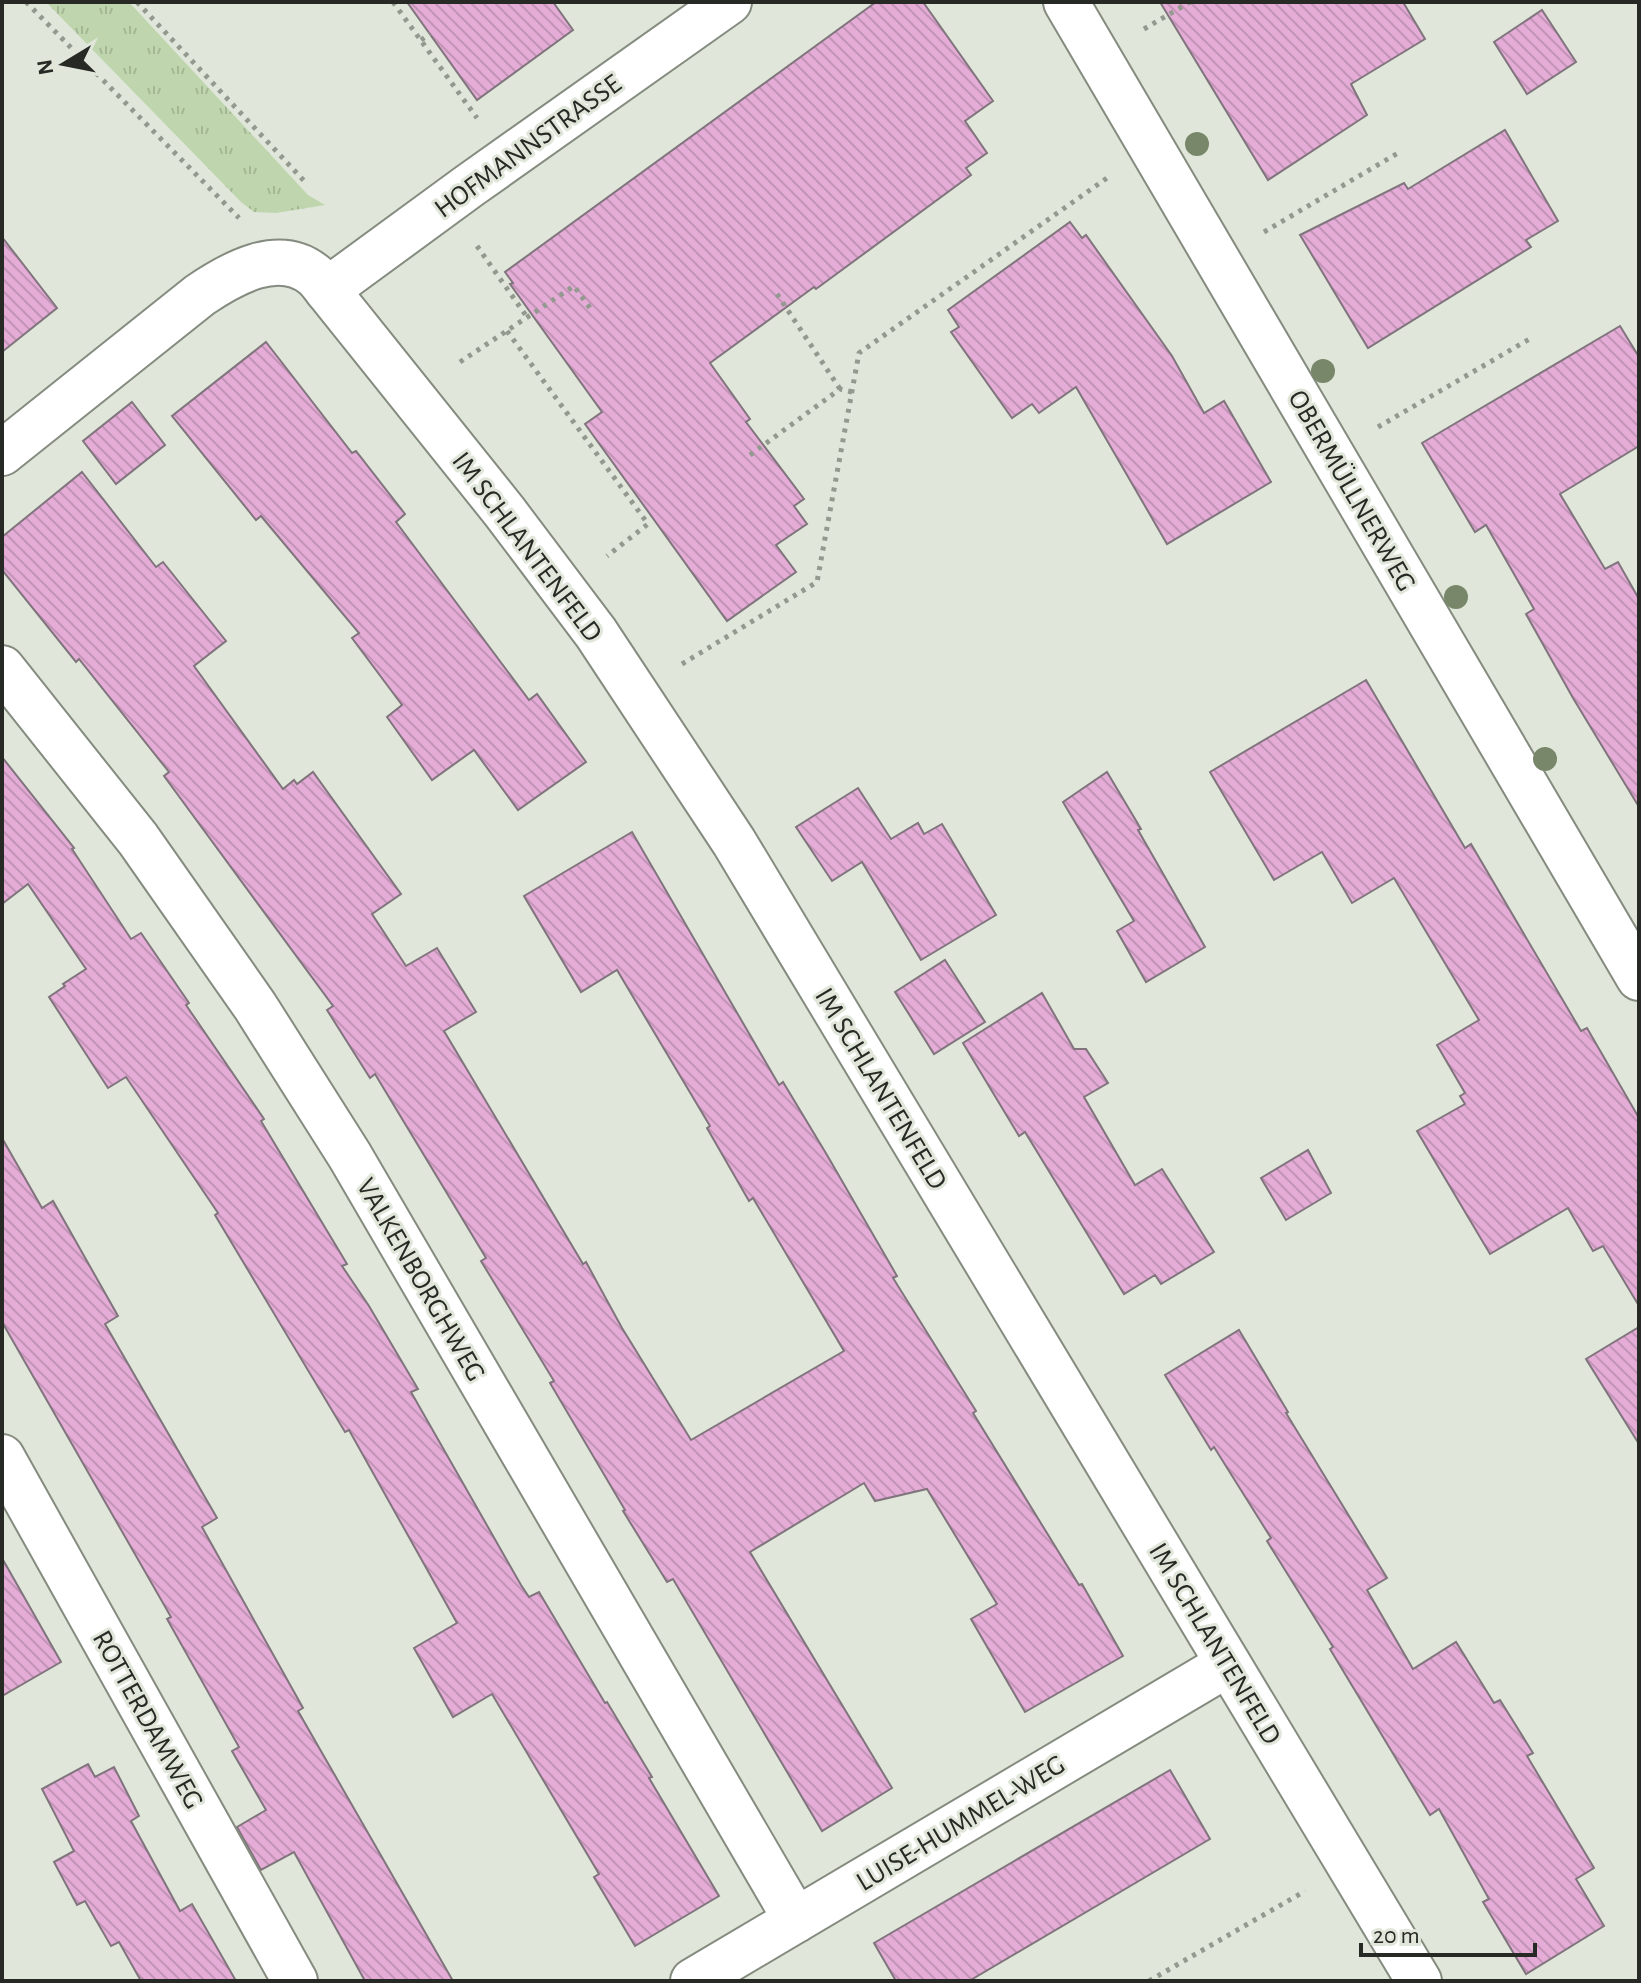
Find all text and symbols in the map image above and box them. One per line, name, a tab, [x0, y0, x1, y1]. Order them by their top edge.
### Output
north arrow	[24, 24, 104, 104]
text: N	[33, 58, 57, 77]
street label: HOFMANNSTRASSE	[430, 70, 627, 223]
street label: OBERMÜLLNERWEG	[1282, 385, 1422, 596]
street label: IM SCHLANTENFELD	[446, 447, 607, 647]
street label: IM SCHLANTENFELD	[809, 983, 951, 1195]
street label: VALKENBORGHWEG	[351, 1174, 490, 1386]
street label: IM SCHLANTENFELD	[1143, 1538, 1285, 1750]
street label: ROTTERDAMWEG	[87, 1626, 208, 1814]
street label: LUISE-HUMMEL-WEG	[852, 1751, 1070, 1897]
scale bar	[1361, 1907, 1535, 1957]
text: 20 m	[1373, 1924, 1420, 1948]

